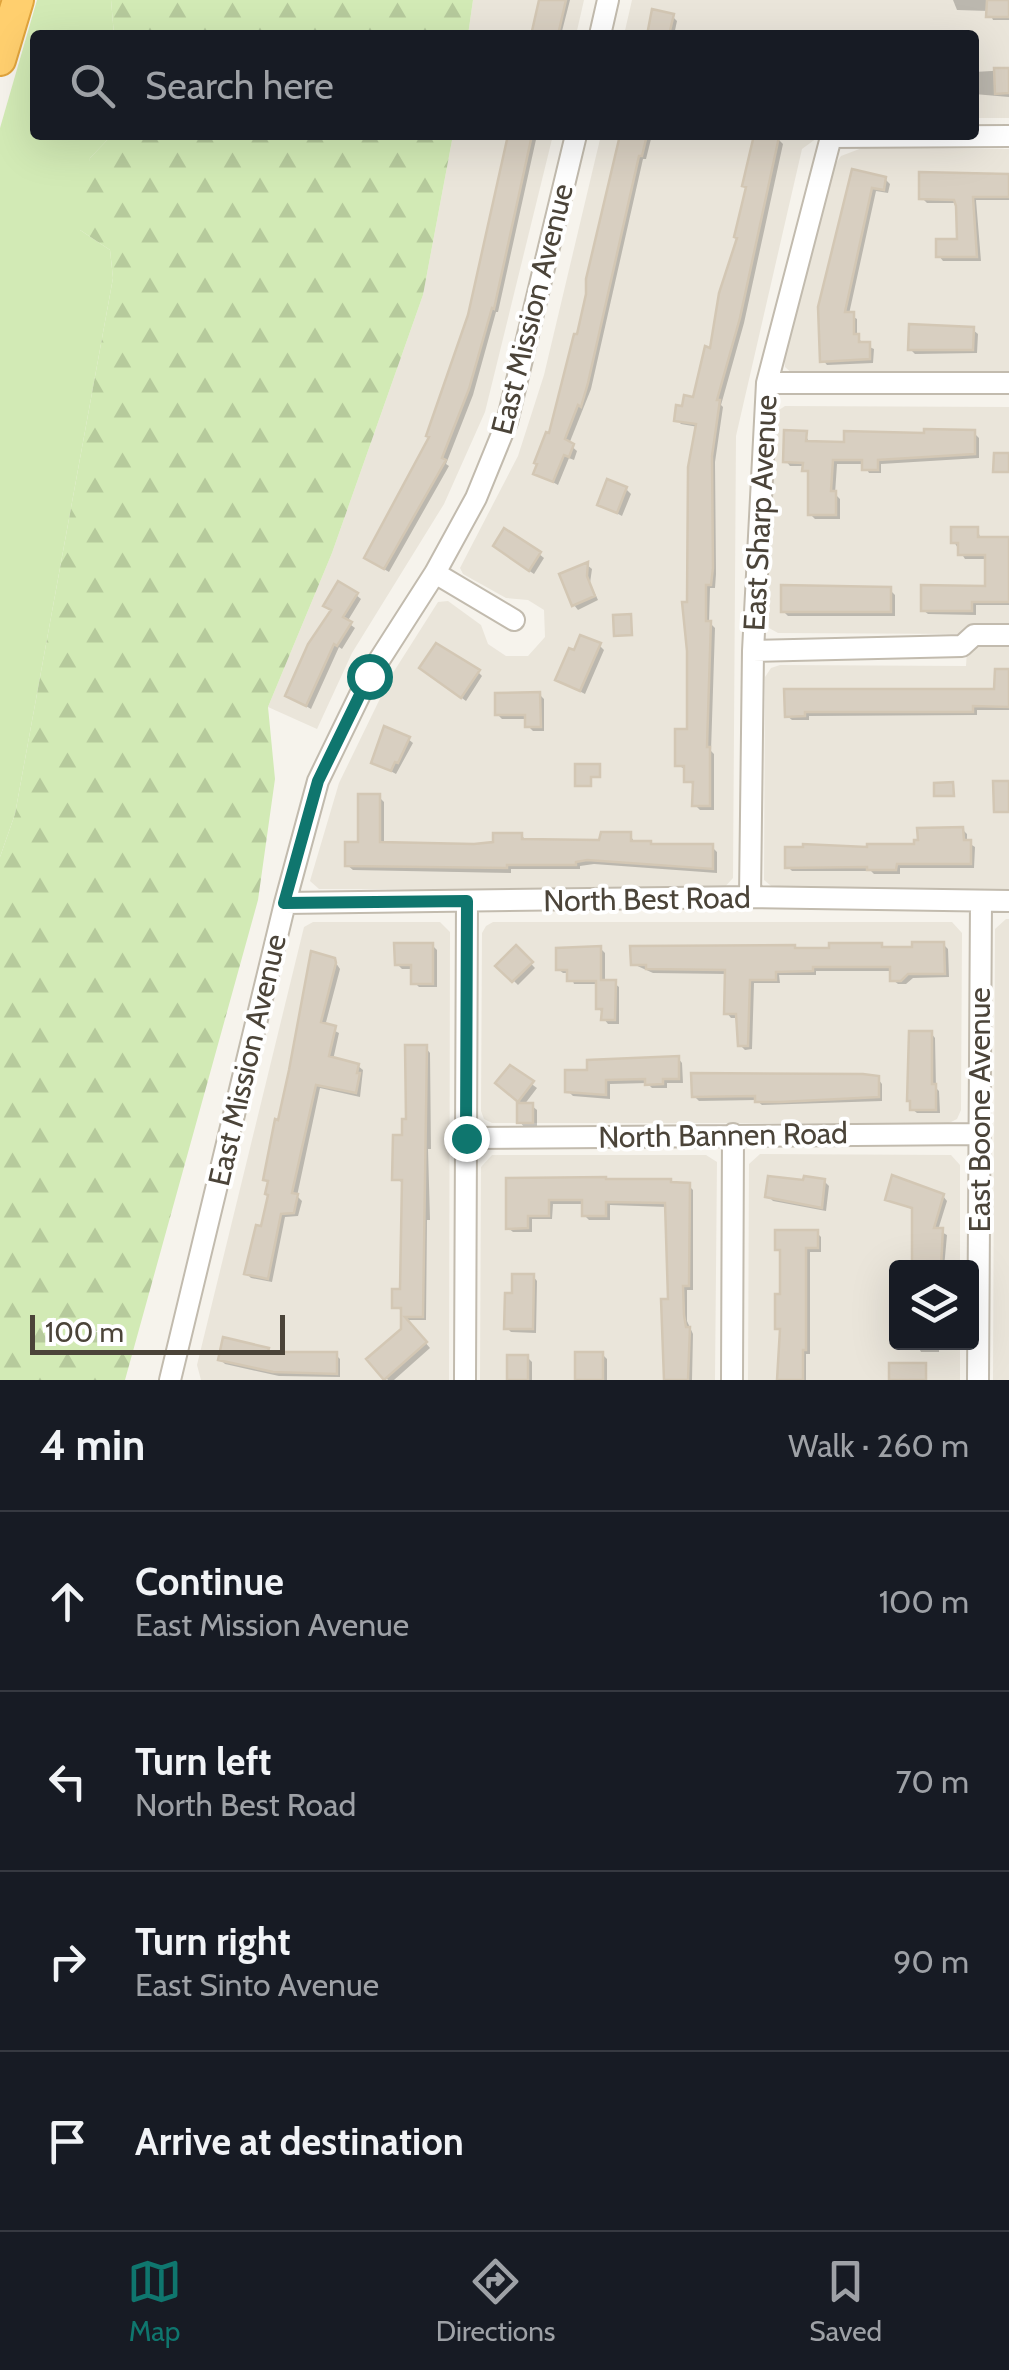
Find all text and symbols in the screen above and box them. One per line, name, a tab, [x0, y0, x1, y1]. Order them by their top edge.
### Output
search box	[30, 30, 979, 140]
icon: search	[65, 58, 120, 113]
text: Search here	[145, 62, 334, 109]
street label: East Mission Avenue	[483, 180, 581, 438]
street label: East Sharp Avenue	[735, 394, 785, 632]
route start	[347, 654, 393, 700]
street label: North Best Road	[543, 879, 751, 919]
street label: East Mission Avenue	[200, 931, 294, 1189]
street label: East Boone Avenue	[961, 987, 998, 1233]
street label: North Bannen Road	[598, 1114, 848, 1156]
route end	[444, 1116, 490, 1162]
map controls	[889, 1260, 979, 1350]
button: layers	[889, 1260, 979, 1350]
scale bar	[30, 1310, 285, 1354]
text: 100 m	[45, 1315, 124, 1349]
text: 4 min	[40, 1419, 145, 1471]
text: Walk · 260 m	[788, 1426, 969, 1465]
text: Continue	[135, 1558, 284, 1605]
icon: ahead	[40, 1574, 95, 1629]
text: 100 m	[879, 1582, 969, 1621]
text: East Mission Avenue	[135, 1605, 409, 1644]
text: Turn left	[135, 1738, 271, 1785]
icon: left	[40, 1754, 95, 1809]
text: 70 m	[896, 1762, 969, 1801]
text: North Best Road	[135, 1785, 356, 1824]
text: Turn right	[135, 1918, 291, 1965]
icon: right	[40, 1934, 95, 1989]
text: 90 m	[893, 1942, 969, 1981]
text: East Sinto Avenue	[135, 1965, 379, 2004]
icon: arrive	[40, 2114, 95, 2169]
text: Arrive at destination	[135, 2118, 464, 2165]
tab: Map	[127, 2254, 182, 2348]
tab: Directions	[436, 2254, 555, 2348]
tab: Saved	[809, 2254, 882, 2348]

